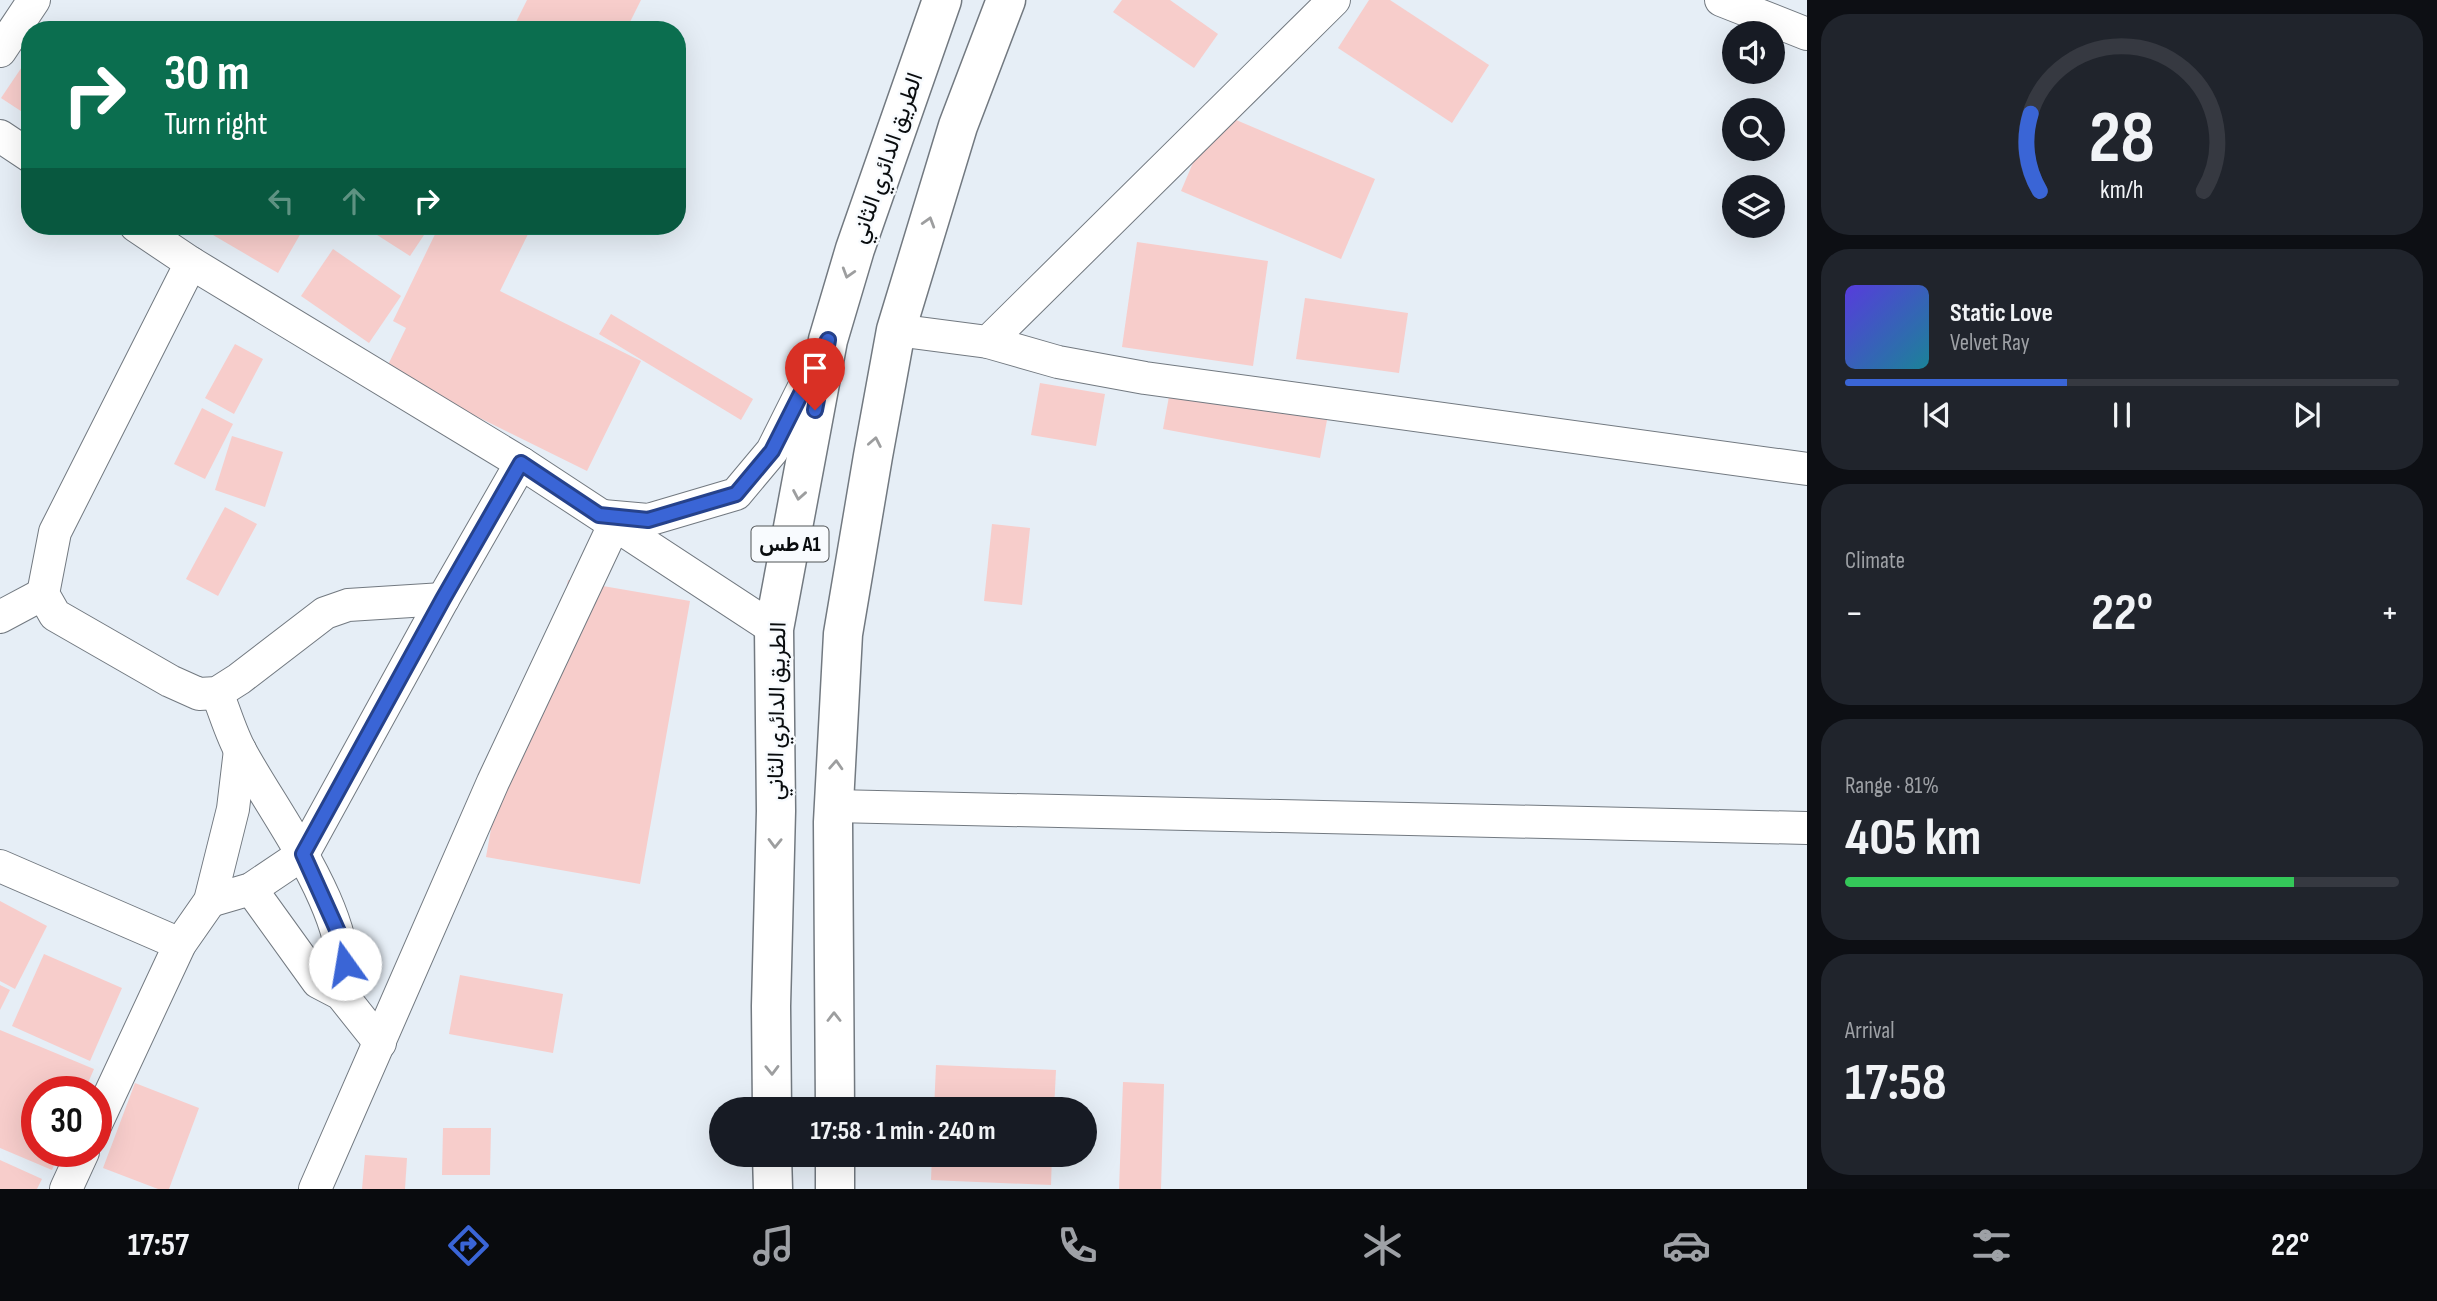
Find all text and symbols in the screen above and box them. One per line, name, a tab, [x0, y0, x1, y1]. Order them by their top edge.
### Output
map controls	[1722, 21, 1785, 238]
button: sound	[1722, 21, 1785, 84]
text: 30 m	[164, 45, 249, 104]
icon: right	[49, 49, 140, 140]
street label: الطريق الدائري الثاني	[845, 69, 933, 248]
text: 28	[2089, 95, 2155, 183]
button: search	[1722, 98, 1785, 161]
text: Turn right	[164, 105, 268, 144]
text: km/h	[2100, 174, 2144, 205]
button: layers	[1722, 175, 1785, 238]
icon: left	[262, 182, 300, 220]
icon: ahead	[335, 182, 373, 220]
icon: right	[408, 182, 446, 220]
one-way arrow	[921, 216, 936, 228]
one-way arrow	[841, 267, 856, 279]
text: Static Love	[1950, 298, 2053, 329]
text: Velvet Ray	[1950, 329, 2030, 357]
pin	[785, 338, 845, 410]
icon: arrive	[796, 349, 834, 387]
icon: previous	[1918, 396, 1956, 434]
icon: pause	[2103, 396, 2141, 434]
icon: next	[2288, 396, 2326, 434]
one-way arrow	[867, 436, 882, 448]
one-way arrow	[792, 489, 807, 501]
road number: طس A1	[752, 526, 828, 562]
text: Climate	[1845, 547, 1905, 575]
text: 22°	[2091, 582, 2153, 645]
text: −	[1845, 591, 1864, 636]
text: +	[2380, 591, 2399, 636]
street label: الطريق الدائري الثاني	[761, 622, 797, 801]
one-way arrow	[829, 759, 844, 770]
text: Range · 81%	[1845, 772, 1939, 800]
text: 405 km	[1845, 807, 1981, 870]
one-way arrow	[767, 837, 782, 848]
position arrow	[308, 927, 382, 1001]
one-way arrow	[826, 1011, 842, 1022]
text: Arrival	[1845, 1017, 1894, 1045]
text: 17:58	[1845, 1052, 1947, 1115]
one-way arrow	[764, 1065, 779, 1076]
speed limit sign: 30	[21, 1076, 112, 1167]
text: 17:58 · 1 min · 240 m	[811, 1116, 995, 1147]
icon: directions	[444, 1221, 493, 1270]
icon: music	[749, 1221, 798, 1270]
icon: phone	[1053, 1221, 1102, 1270]
icon: climate	[1358, 1221, 1407, 1270]
icon: car	[1662, 1221, 1711, 1270]
icon: filters	[1967, 1221, 2016, 1270]
text: 17:57	[128, 1226, 189, 1265]
text: 22°	[2271, 1226, 2309, 1265]

